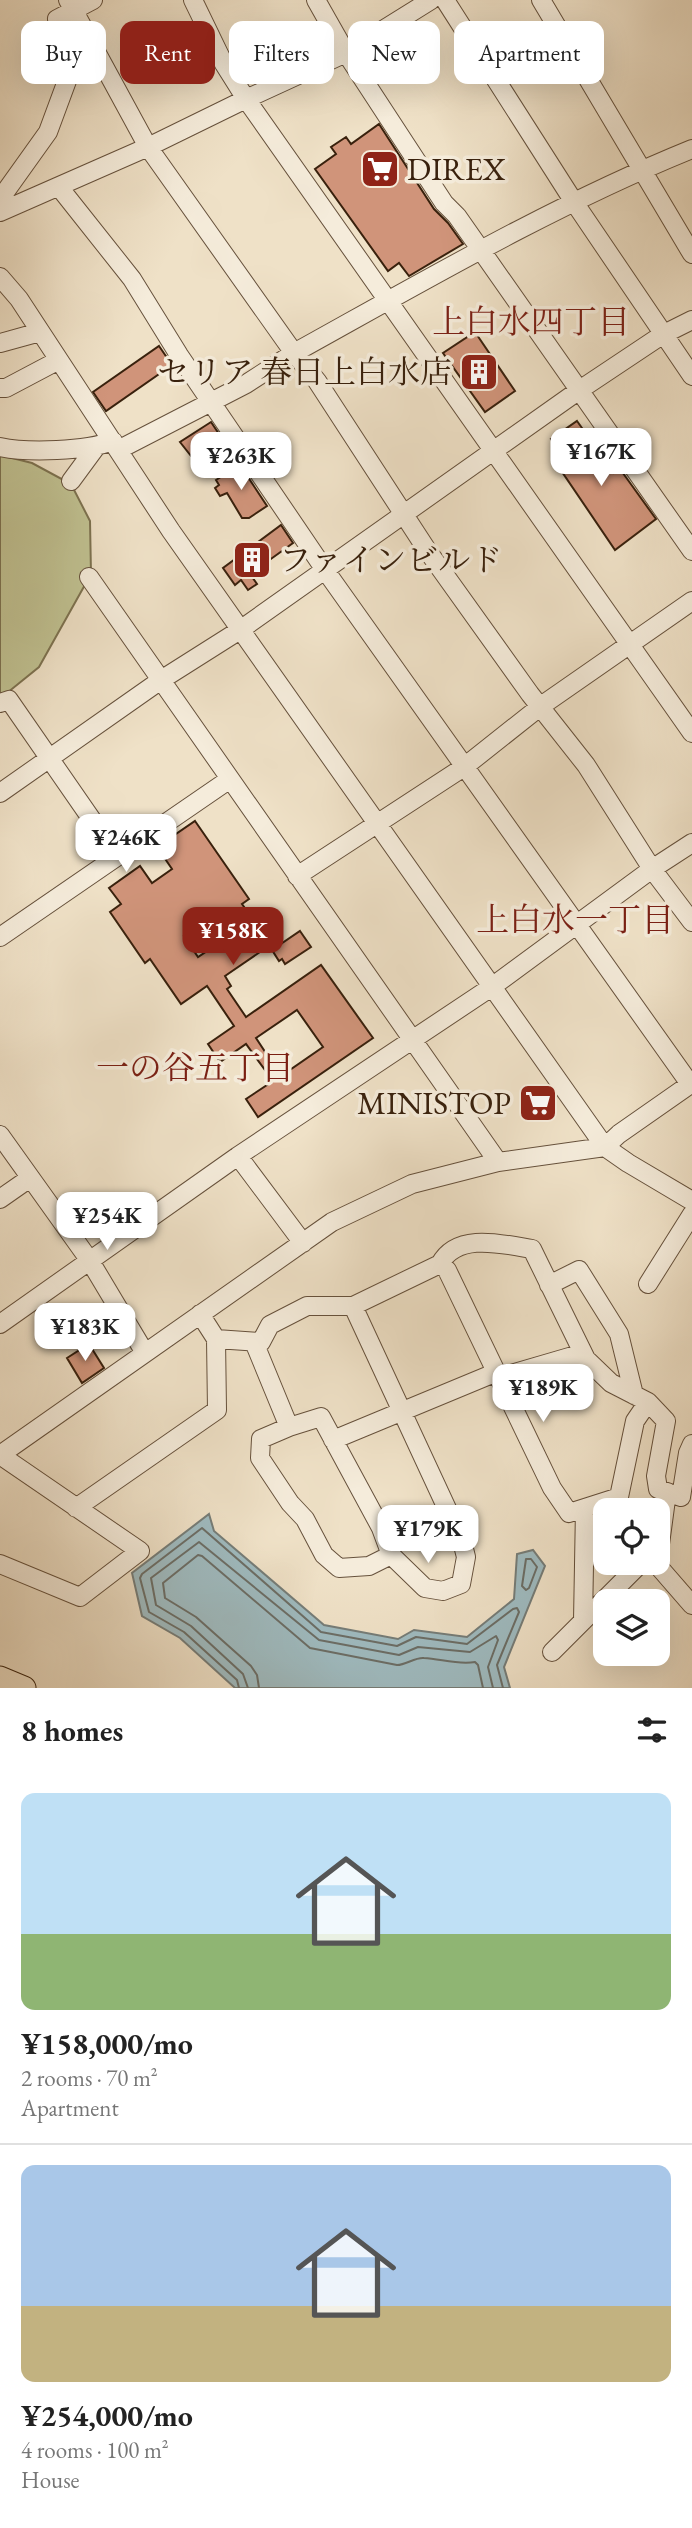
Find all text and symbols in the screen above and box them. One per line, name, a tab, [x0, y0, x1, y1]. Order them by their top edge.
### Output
chip: Buy	[21, 21, 106, 84]
chip: Rent	[120, 21, 215, 84]
chip: Filters	[229, 21, 334, 84]
chip: New	[348, 21, 440, 84]
chip: Apartment	[454, 21, 604, 84]
supermarket icon: DIREX	[359, 148, 401, 190]
place label: DIREX	[407, 148, 506, 190]
district label: 上白水四丁目	[432, 300, 630, 343]
place label: セリア 春日上白水店	[158, 351, 452, 393]
building icon: セリア 春日上白水店	[458, 351, 500, 393]
pin: ¥167K	[552, 428, 650, 488]
pin: ¥263K	[192, 433, 290, 492]
text: ¥167K	[566, 436, 636, 466]
text: ¥263K	[206, 440, 276, 470]
building icon: ファインビルド	[231, 539, 273, 581]
place label: ファインビルド	[279, 539, 502, 581]
pin: ¥246K	[77, 814, 175, 874]
text: ¥246K	[91, 822, 161, 852]
district label: 上白水一丁目	[476, 898, 674, 941]
pin: ¥158K	[184, 908, 282, 967]
text: ¥158K	[198, 915, 268, 945]
district label: 一の谷五丁目	[96, 1046, 294, 1089]
place label: MINISTOP	[357, 1082, 511, 1124]
supermarket icon: MINISTOP	[517, 1082, 559, 1124]
pin: ¥254K	[58, 1192, 156, 1252]
text: ¥254K	[72, 1200, 142, 1230]
pin: ¥183K	[36, 1304, 134, 1363]
text: ¥183K	[50, 1311, 120, 1341]
pin: ¥189K	[494, 1364, 592, 1424]
text: ¥189K	[508, 1372, 578, 1402]
map controls	[593, 1498, 670, 1666]
button: locate	[593, 1498, 670, 1575]
pin: ¥179K	[379, 1506, 477, 1565]
text: ¥179K	[393, 1513, 463, 1543]
button: layers	[593, 1589, 670, 1666]
text: 8 homes	[21, 1711, 123, 1750]
icon: filters	[633, 1711, 671, 1749]
icon: home	[283, 1838, 409, 1964]
text: ¥158,000/mo	[21, 2024, 193, 2063]
text: 2 rooms · 70 m²	[21, 2063, 158, 2093]
text: Apartment	[21, 2093, 119, 2123]
icon: home	[283, 2210, 409, 2336]
text: ¥254,000/mo	[21, 2396, 193, 2435]
text: 4 rooms · 100 m²	[21, 2435, 169, 2465]
text: House	[21, 2465, 80, 2495]

